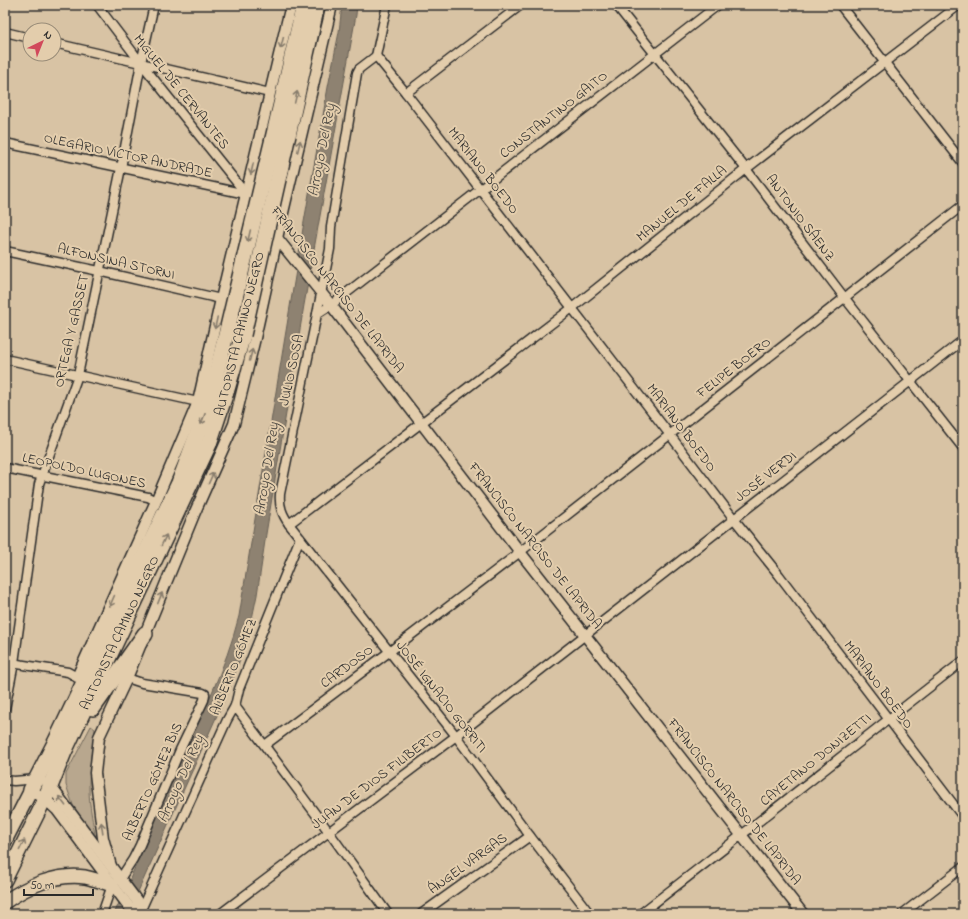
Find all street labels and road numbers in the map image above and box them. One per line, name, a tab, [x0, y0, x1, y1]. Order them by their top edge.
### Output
street label: MIGUEL DE CERVANTES	[128, 30, 234, 154]
street label: CONSTANTINO GAITO	[495, 66, 613, 164]
street label: MARIANO BOEDO	[442, 123, 524, 219]
street label: OLEGARIO VÍCTOR ANDRADE	[42, 128, 214, 184]
street label: MANUEL DE FALLA	[632, 161, 732, 247]
street label: ANTONIO SÁENZ	[760, 169, 841, 266]
street label: FRANCISCO NARCISO DE LAPRIDA	[264, 201, 409, 378]
street label: ALFONSINA STORNI	[55, 238, 177, 286]
street label: AUTOPISTA CAMINO NEGRO	[209, 250, 271, 418]
street label: ORTEGA Y GASSET	[49, 272, 95, 390]
street label: JULIO SOSA	[274, 332, 310, 408]
street label: FELIPE BOERO	[691, 332, 776, 404]
street label: MARIANO BOEDO	[641, 380, 721, 476]
street label: JOSÉ VERDI	[731, 446, 801, 508]
street label: LEOPOLDO LUGONES	[20, 448, 148, 494]
street label: FRANCISCO NARCISO DE LAPRIDA	[462, 457, 607, 634]
street label: AUTOPISTA CAMINO NEGRO	[75, 552, 165, 714]
street label: ALBERTO GÓMEZ	[205, 615, 263, 719]
street label: JOSÉ IGNACIO GORRITI	[390, 636, 492, 758]
street label: MARIANO BOEDO	[838, 637, 918, 733]
street label: CARDOSO	[316, 640, 378, 694]
street label: CAYETANO DONIZETTI	[756, 708, 876, 812]
street label: FRANCISCO NARCISO DE LAPRIDA	[661, 713, 806, 890]
street label: ALBERTO GÓMEZ BIS	[117, 719, 189, 845]
street label: JUAN DE DIOS FILIBERTO	[307, 723, 447, 835]
street label: ÁNGEL VARGAS	[423, 827, 512, 900]

